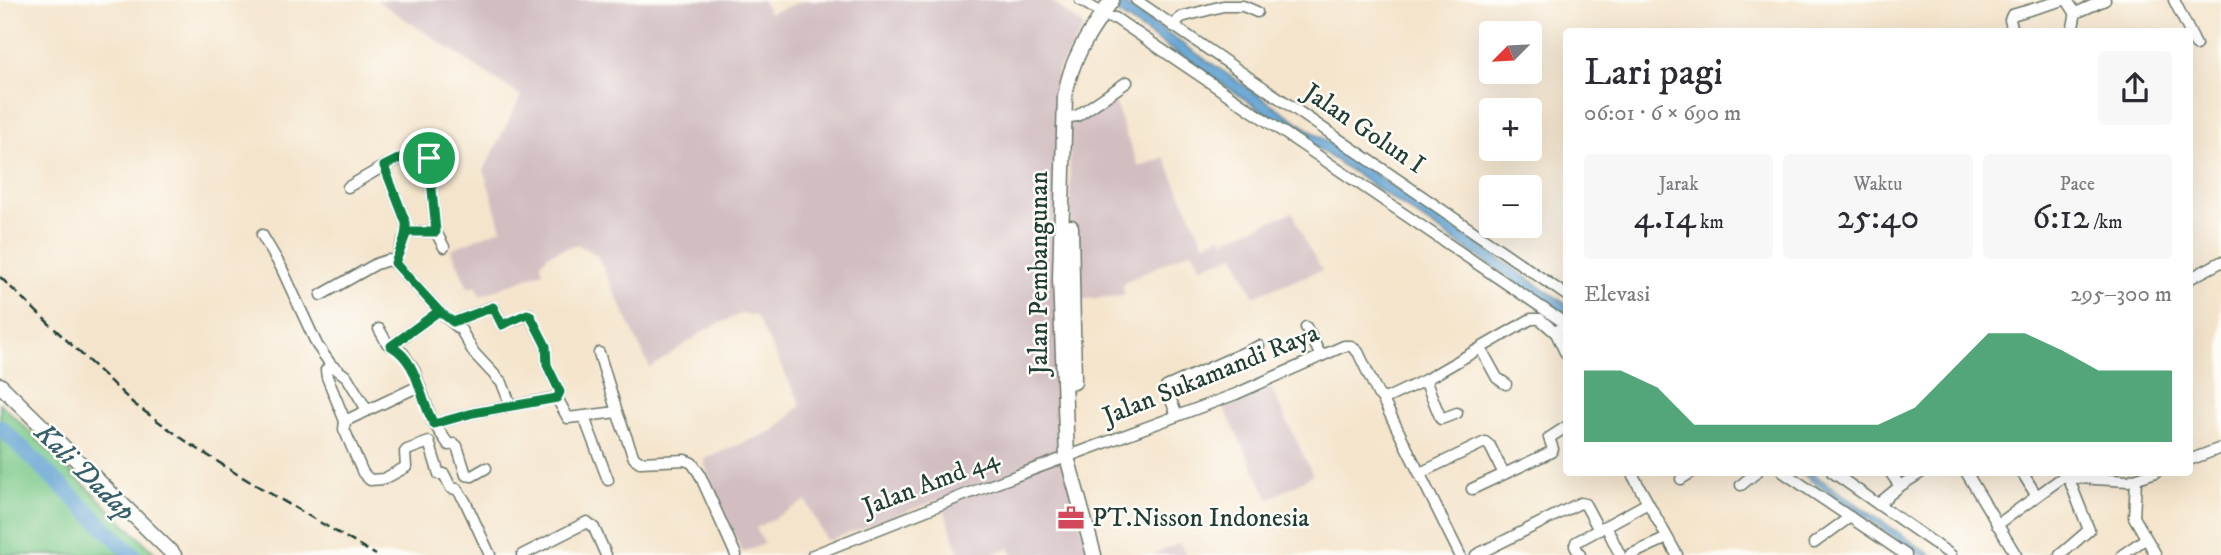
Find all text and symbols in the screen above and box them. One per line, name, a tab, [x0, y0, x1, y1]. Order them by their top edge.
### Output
north arrow	[1479, 21, 1542, 84]
map controls	[1479, 21, 1542, 238]
text: Lari pagi	[1584, 49, 1723, 97]
button: share	[2098, 51, 2172, 125]
street label: Jalan Golun I	[1295, 75, 1431, 182]
button: +	[1479, 98, 1542, 161]
text: 06:01 · 6 × 690 m	[1584, 99, 1741, 128]
pin	[399, 128, 459, 188]
icon: arrive	[410, 139, 448, 177]
street label: Jalan Pembangunan	[1023, 171, 1056, 377]
text: Jarak	[1659, 173, 1699, 196]
text: Waktu	[1854, 173, 1902, 196]
text: Pace	[2060, 173, 2095, 196]
button: −	[1479, 175, 1542, 238]
text: 4.14	[1634, 196, 1696, 240]
text: 25:40	[1837, 196, 1919, 240]
text: 6:12	[2032, 196, 2090, 240]
text: km	[1696, 211, 1724, 234]
text: /km	[2090, 211, 2122, 234]
text: Elevasi	[1584, 280, 1650, 309]
text: 295–300 m	[2070, 280, 2172, 309]
street label: Jalan Sukamandi Raya	[1096, 317, 1324, 434]
water label: Kali Dadap	[26, 415, 143, 529]
street label: Jalan Amd 44	[856, 442, 1005, 525]
place label: PT.Nisson Indonesia	[1092, 502, 1309, 535]
office icon: PT.Nisson Indonesia	[1056, 503, 1086, 533]

